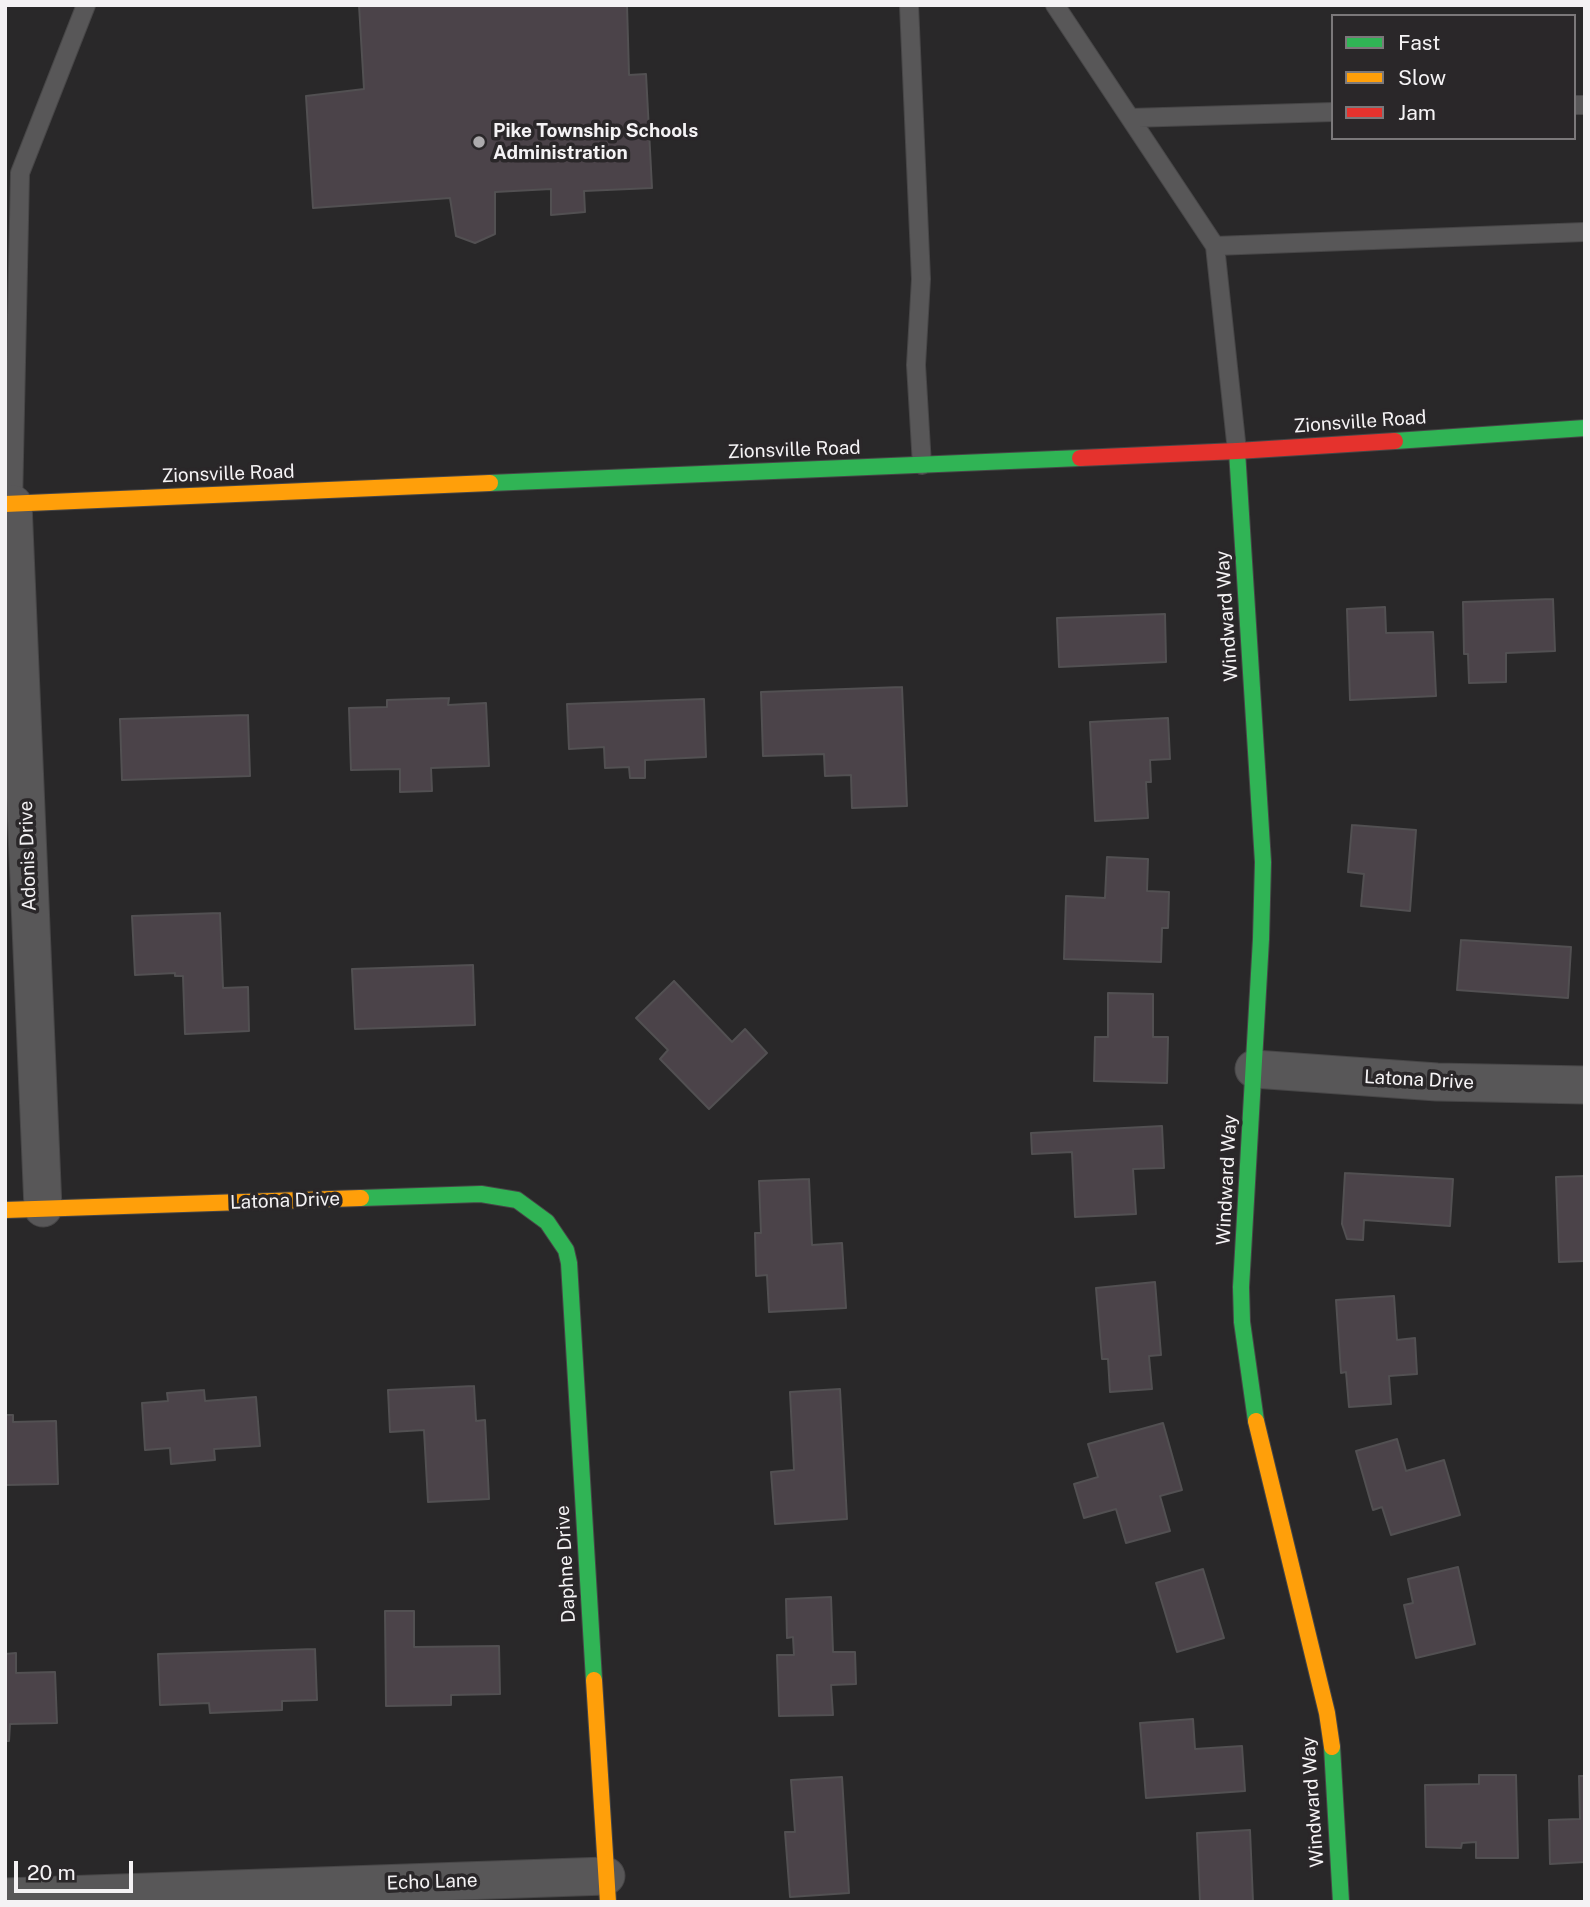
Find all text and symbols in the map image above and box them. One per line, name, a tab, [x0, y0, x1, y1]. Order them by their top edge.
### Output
legend	[1331, 14, 1576, 140]
text: Fast	[1398, 30, 1440, 55]
text: Slow	[1398, 65, 1446, 90]
text: Jam	[1398, 100, 1436, 125]
place label: Pike Township Schools Administration	[493, 120, 698, 164]
marker: Pike Township Schools Administration	[471, 134, 487, 150]
street label: Zionsville Road	[1293, 406, 1427, 438]
street label: Zionsville Road	[727, 436, 861, 464]
street label: Zionsville Road	[161, 460, 295, 488]
street label: Windward Way	[1211, 550, 1243, 682]
street label: Adonis Drive	[15, 800, 41, 912]
street label: Latona Drive	[1363, 1066, 1475, 1094]
street label: Windward Way	[1212, 1114, 1242, 1246]
street label: Latona Drive	[230, 1188, 340, 1214]
street label: Daphne Drive	[552, 1505, 580, 1623]
street label: Windward Way	[1297, 1736, 1329, 1868]
scale bar	[18, 1848, 136, 1892]
text: 20 m	[27, 1860, 76, 1885]
street label: Echo Lane	[386, 1869, 478, 1895]

